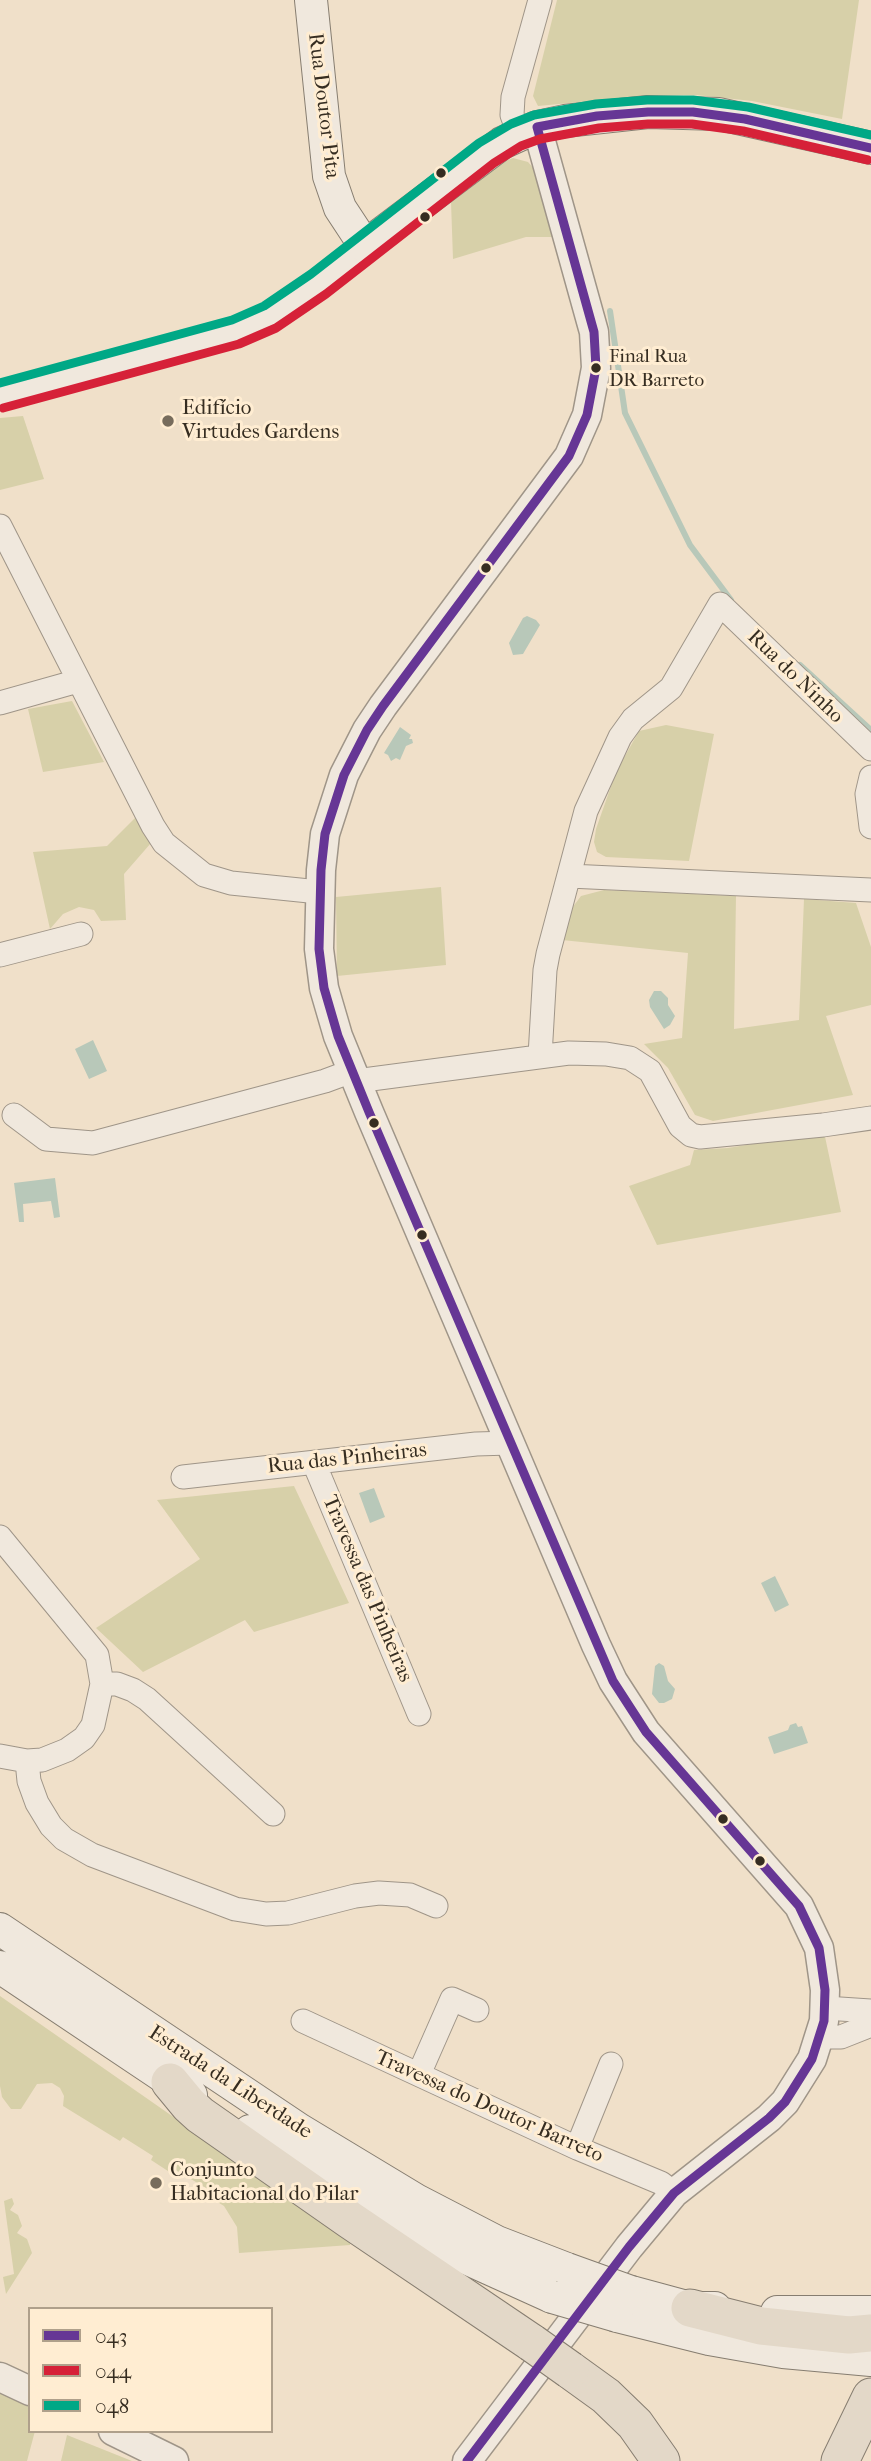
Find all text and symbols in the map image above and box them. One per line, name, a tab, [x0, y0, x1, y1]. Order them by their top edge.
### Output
street label: Rua Doutor Pita	[302, 32, 344, 180]
unlabelled marker	[434, 166, 448, 180]
unlabelled marker	[418, 210, 432, 224]
place label: Final Rua DR Barreto	[609, 346, 704, 390]
marker: Final Rua DR Barreto	[589, 361, 603, 375]
place label: Edifício Virtudes Gardens	[182, 396, 339, 446]
marker: Edifício Virtudes Gardens	[160, 413, 176, 429]
unlabelled marker	[479, 561, 493, 575]
street label: Rua do Ninho	[742, 625, 848, 729]
unlabelled marker	[367, 1116, 381, 1130]
unlabelled marker	[415, 1228, 429, 1242]
street label: Rua das Pinheiras	[266, 1438, 428, 1480]
street label: Travessa das Pinheiras	[316, 1492, 418, 1686]
unlabelled marker	[716, 1812, 730, 1826]
unlabelled marker	[753, 1854, 767, 1868]
street label: Estrada da Liberdade	[144, 2021, 316, 2145]
street label: Travessa do Doutor Barreto	[371, 2045, 607, 2169]
place label: Conjunto Habitacional do Pilar	[170, 2158, 358, 2208]
marker: Conjunto Habitacional do Pilar	[148, 2175, 164, 2191]
legend	[28, 2307, 273, 2433]
text: 043	[95, 2324, 127, 2348]
text: 044	[95, 2359, 131, 2383]
text: 048	[95, 2394, 129, 2418]

